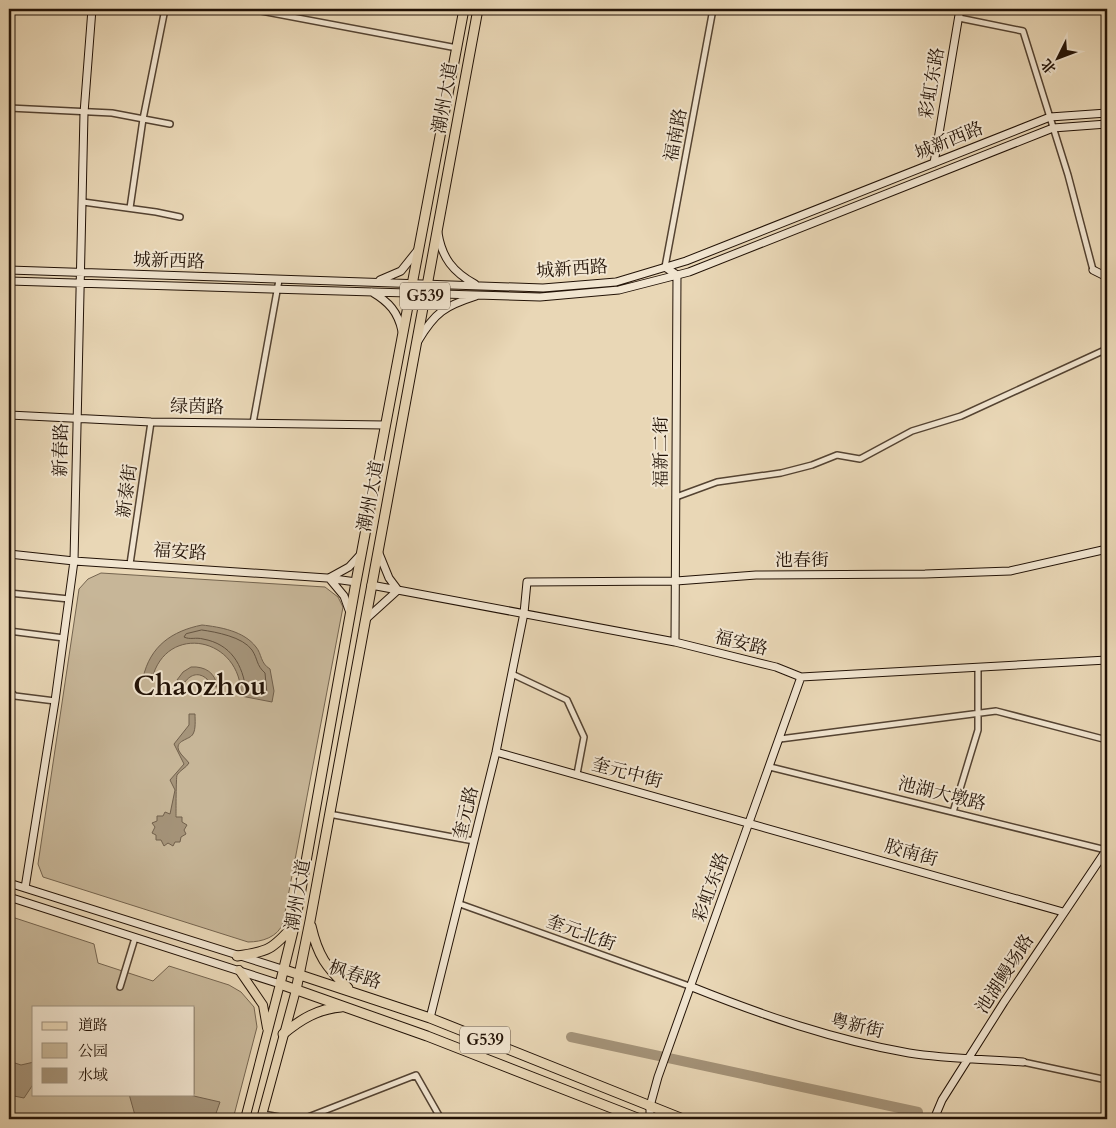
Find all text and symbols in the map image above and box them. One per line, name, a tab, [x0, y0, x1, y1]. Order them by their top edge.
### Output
north arrow	[1034, 32, 1084, 82]
street label: 彩虹东路	[913, 45, 951, 121]
text: 北	[1037, 55, 1060, 78]
street label: 潮州大道	[426, 60, 464, 136]
street label: 福南路	[659, 106, 693, 164]
street label: 城新西路	[911, 116, 987, 166]
street label: 城新西路	[133, 247, 205, 275]
street label: 城新西路	[535, 254, 609, 284]
road number: G539	[400, 282, 450, 310]
street label: 绿茵路	[170, 394, 224, 420]
street label: 福新二街	[649, 416, 674, 488]
street label: 新春路	[48, 423, 74, 477]
street label: 潮州大道	[352, 458, 390, 534]
street label: 新泰街	[111, 463, 143, 519]
street label: 福安路	[152, 538, 208, 566]
street label: 池春街	[775, 548, 829, 573]
street label: 福安路	[712, 624, 770, 662]
district label: Chaozhou	[133, 667, 267, 705]
street label: 奎元中街	[589, 752, 665, 794]
street label: 池湖大墩路	[895, 771, 989, 817]
street label: 奎元路	[447, 784, 485, 842]
street label: 胶南街	[882, 834, 940, 872]
street label: 彩虹东路	[687, 849, 735, 925]
street label: 潮州大道	[279, 857, 317, 933]
street label: 奎元北街	[543, 909, 619, 957]
street label: 池湖鳗场路	[970, 929, 1040, 1019]
street label: 枫春路	[325, 955, 385, 995]
legend	[32, 1006, 195, 1096]
street label: 粤新街	[828, 1008, 886, 1044]
text: 道路	[78, 1015, 108, 1035]
road number: G539	[460, 1026, 510, 1054]
text: 公园	[78, 1041, 108, 1061]
text: 水域	[78, 1065, 108, 1085]

